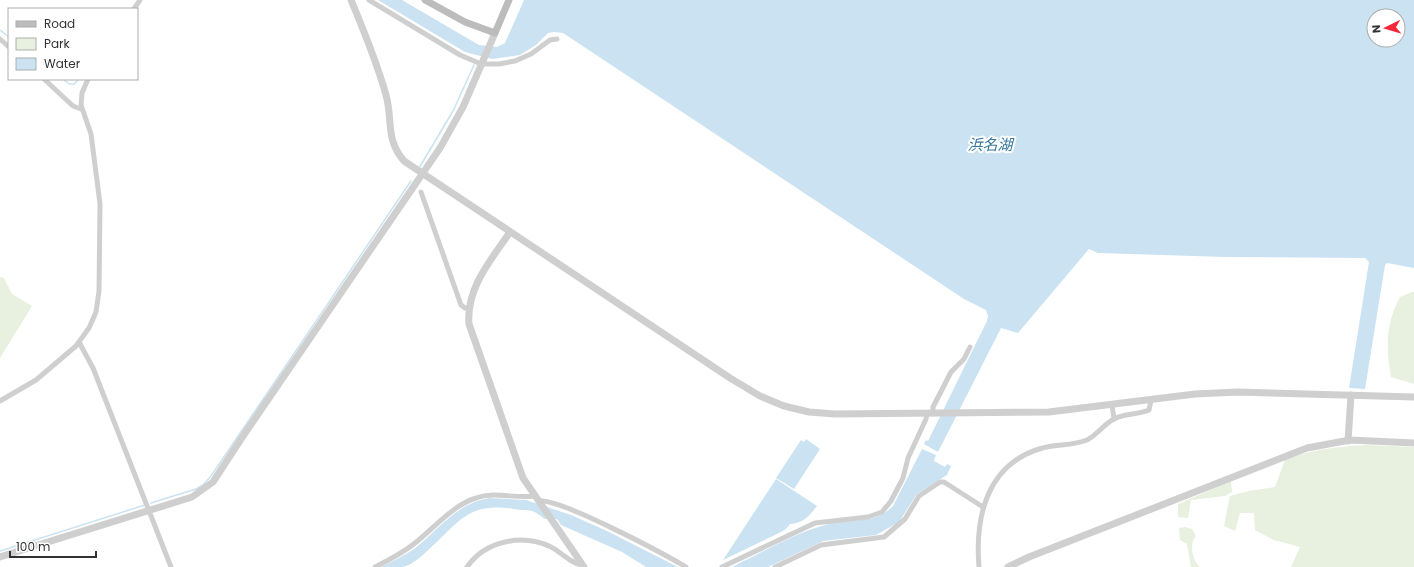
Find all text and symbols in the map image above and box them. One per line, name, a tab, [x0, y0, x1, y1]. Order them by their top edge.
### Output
legend	[8, 8, 138, 80]
north arrow	[1366, 8, 1406, 48]
text: Road	[44, 15, 75, 32]
text: N	[1368, 24, 1384, 34]
text: Park	[44, 35, 71, 52]
text: Water	[44, 55, 81, 72]
water label: 浜名湖	[967, 134, 1014, 155]
scale bar	[10, 533, 96, 559]
text: 100 m	[16, 538, 50, 555]

